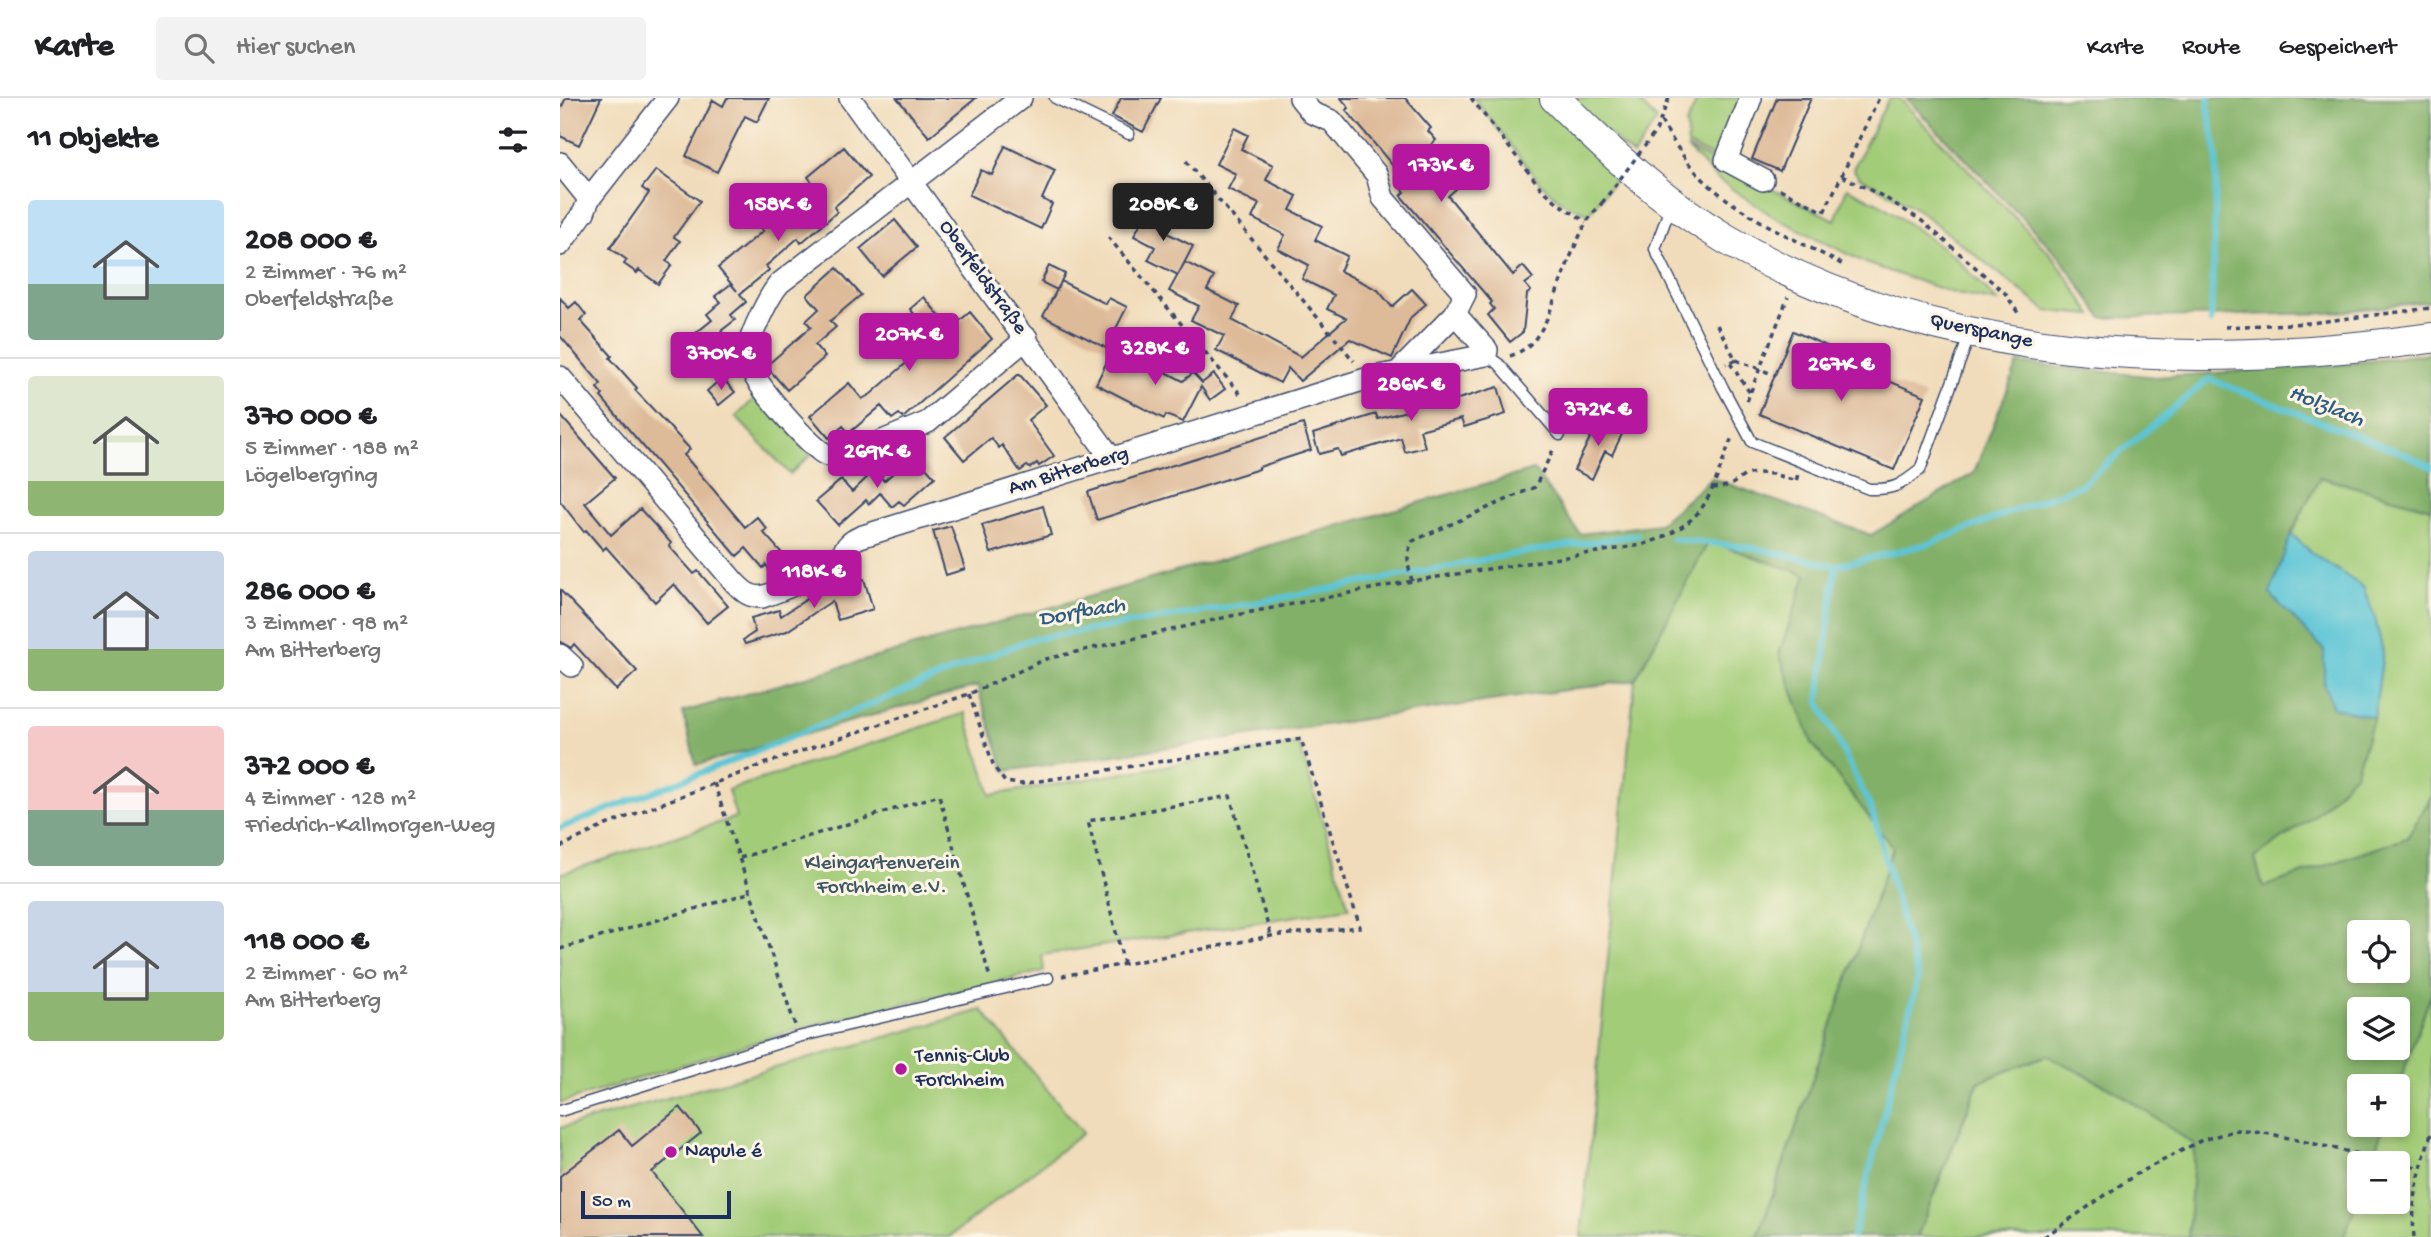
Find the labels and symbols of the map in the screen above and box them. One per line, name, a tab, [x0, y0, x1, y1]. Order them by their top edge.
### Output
pin: 173K €	[1384, 144, 1498, 204]
pin: 158K €	[721, 184, 835, 243]
pin: 208K €	[1106, 184, 1220, 243]
street label: Oberfeldstraße	[932, 216, 1033, 341]
street label: Querspange	[1927, 309, 2036, 355]
pin: 207K €	[852, 314, 966, 373]
pin: 328K €	[1098, 328, 1212, 387]
pin: 370K €	[664, 332, 778, 392]
pin: 267K €	[1784, 344, 1898, 403]
pin: 286K €	[1354, 364, 1468, 423]
water label: Holzlach	[2285, 380, 2368, 434]
pin: 372K €	[1541, 388, 1655, 448]
pin: 269K €	[820, 430, 934, 490]
street label: Am Bitterberg	[1006, 442, 1132, 502]
pin: 118K €	[757, 550, 871, 610]
water label: Dorfbach	[1037, 592, 1128, 634]
park label: Kleingartenverein Forchheim e.V.	[805, 852, 959, 901]
place label: Tennis-Club Forchheim	[914, 1045, 1010, 1094]
marker: Tennis-Club Forchheim	[893, 1061, 909, 1077]
place label: Napule é	[685, 1140, 763, 1165]
marker: Napule é	[663, 1144, 679, 1160]
scale bar	[581, 1188, 732, 1220]

